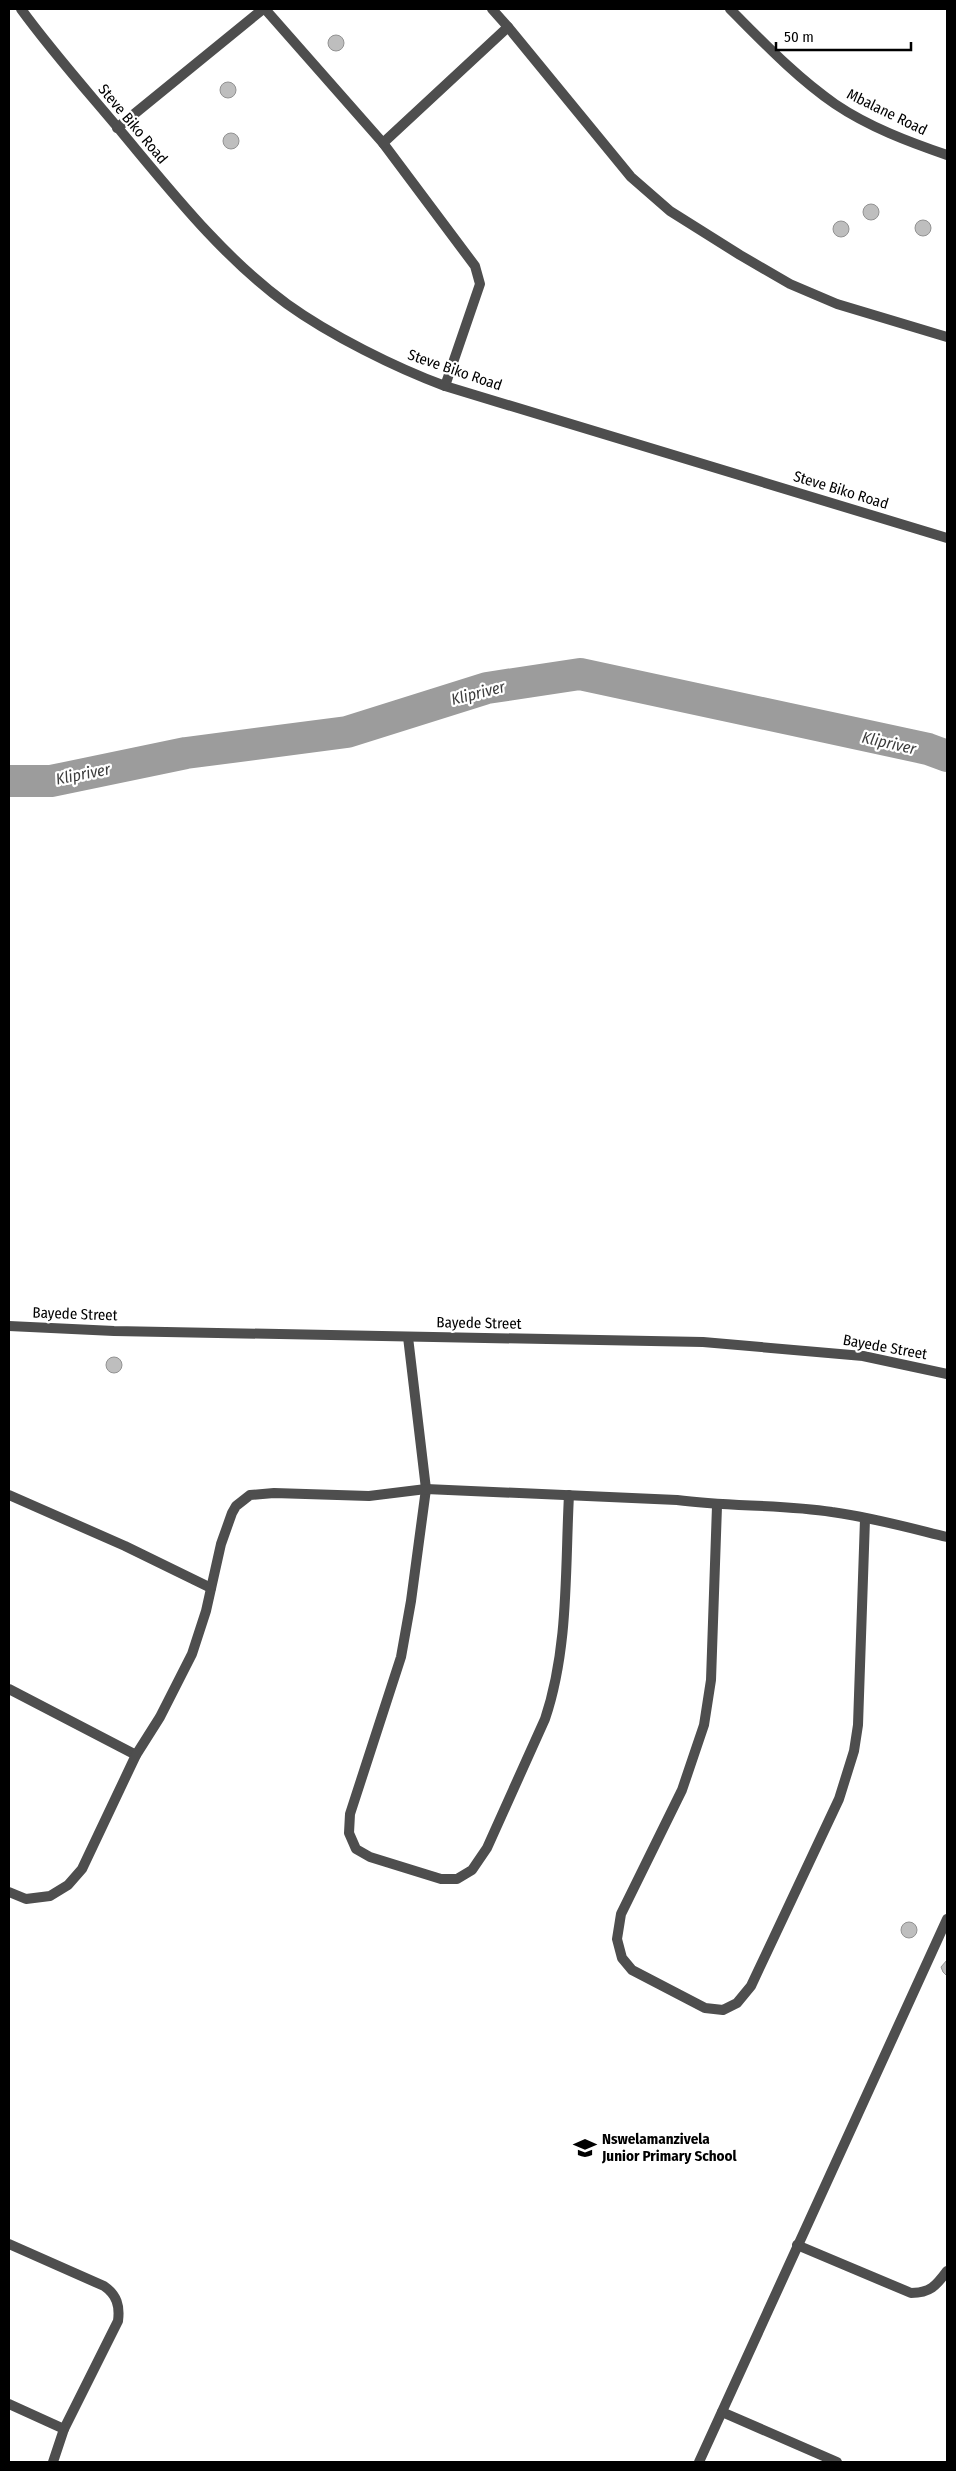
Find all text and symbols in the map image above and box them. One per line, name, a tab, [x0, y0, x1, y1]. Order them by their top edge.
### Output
scale bar	[776, 20, 911, 52]
text: 50 m	[784, 28, 814, 46]
street label: Steve Biko Road	[94, 81, 172, 167]
street label: Mbalane Road	[844, 85, 930, 139]
street label: Steve Biko Road	[406, 345, 504, 395]
street label: Steve Biko Road	[791, 467, 891, 513]
water label: Klipriver	[449, 677, 507, 709]
water label: Klipriver	[860, 728, 918, 759]
water label: Klipriver	[54, 759, 112, 789]
street label: Bayede Street	[32, 1304, 118, 1324]
street label: Bayede Street	[436, 1313, 522, 1333]
street label: Bayede Street	[841, 1331, 929, 1363]
place label: Nswelamanzivela Junior Primary School	[601, 2130, 738, 2165]
school or university icon: Nswelamanzivela Junior Primary School	[572, 2135, 598, 2161]

